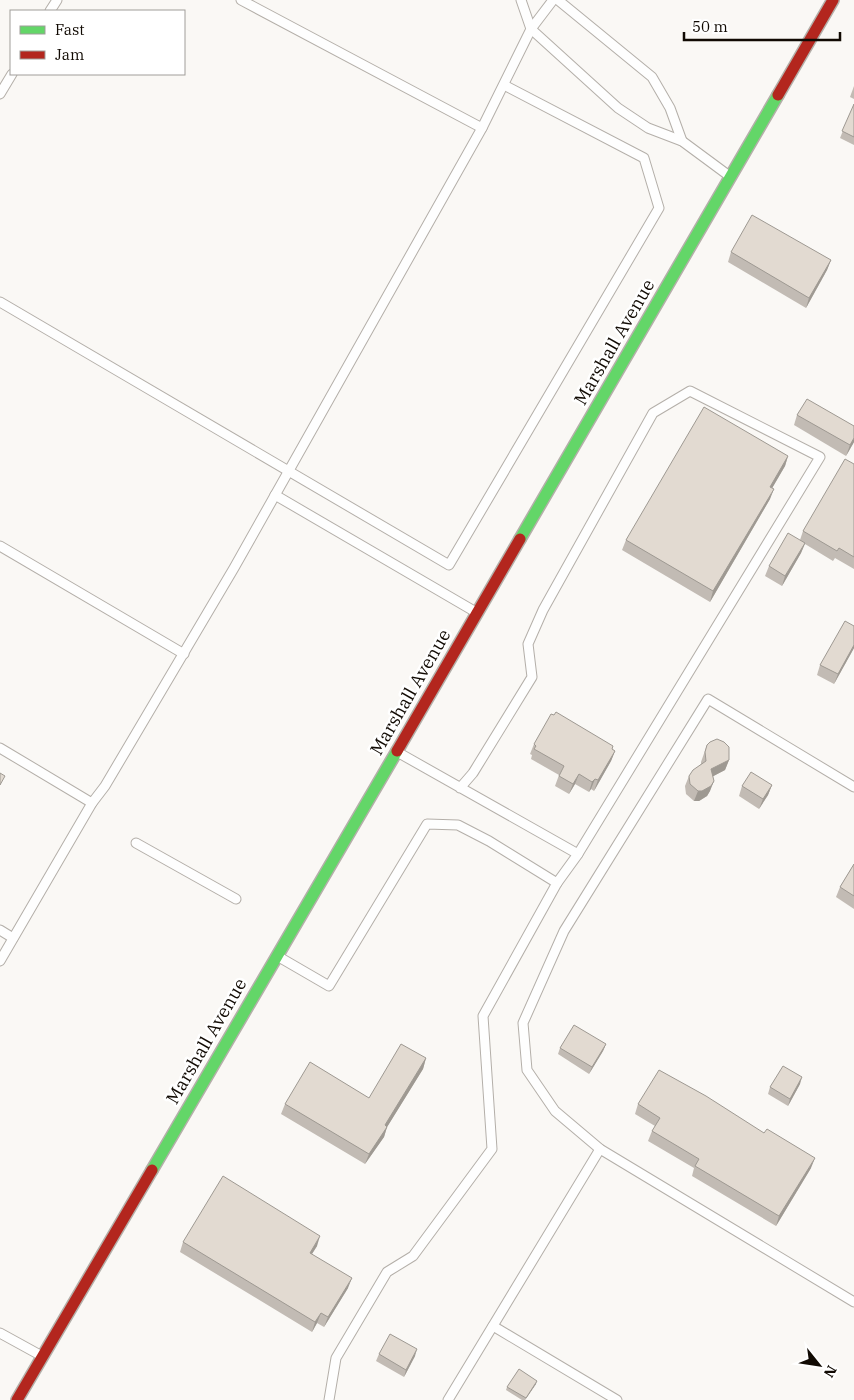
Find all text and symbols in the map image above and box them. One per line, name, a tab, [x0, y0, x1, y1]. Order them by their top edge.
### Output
legend	[10, 10, 185, 75]
scale bar	[684, 10, 840, 42]
text: 50 m	[692, 17, 728, 36]
text: Fast	[55, 20, 85, 39]
text: Jam	[55, 45, 84, 64]
street label: Marshall Avenue	[569, 275, 659, 409]
street label: Marshall Avenue	[365, 625, 455, 759]
street label: Marshall Avenue	[161, 974, 251, 1108]
north arrow	[794, 1340, 844, 1390]
text: N	[820, 1362, 841, 1381]

